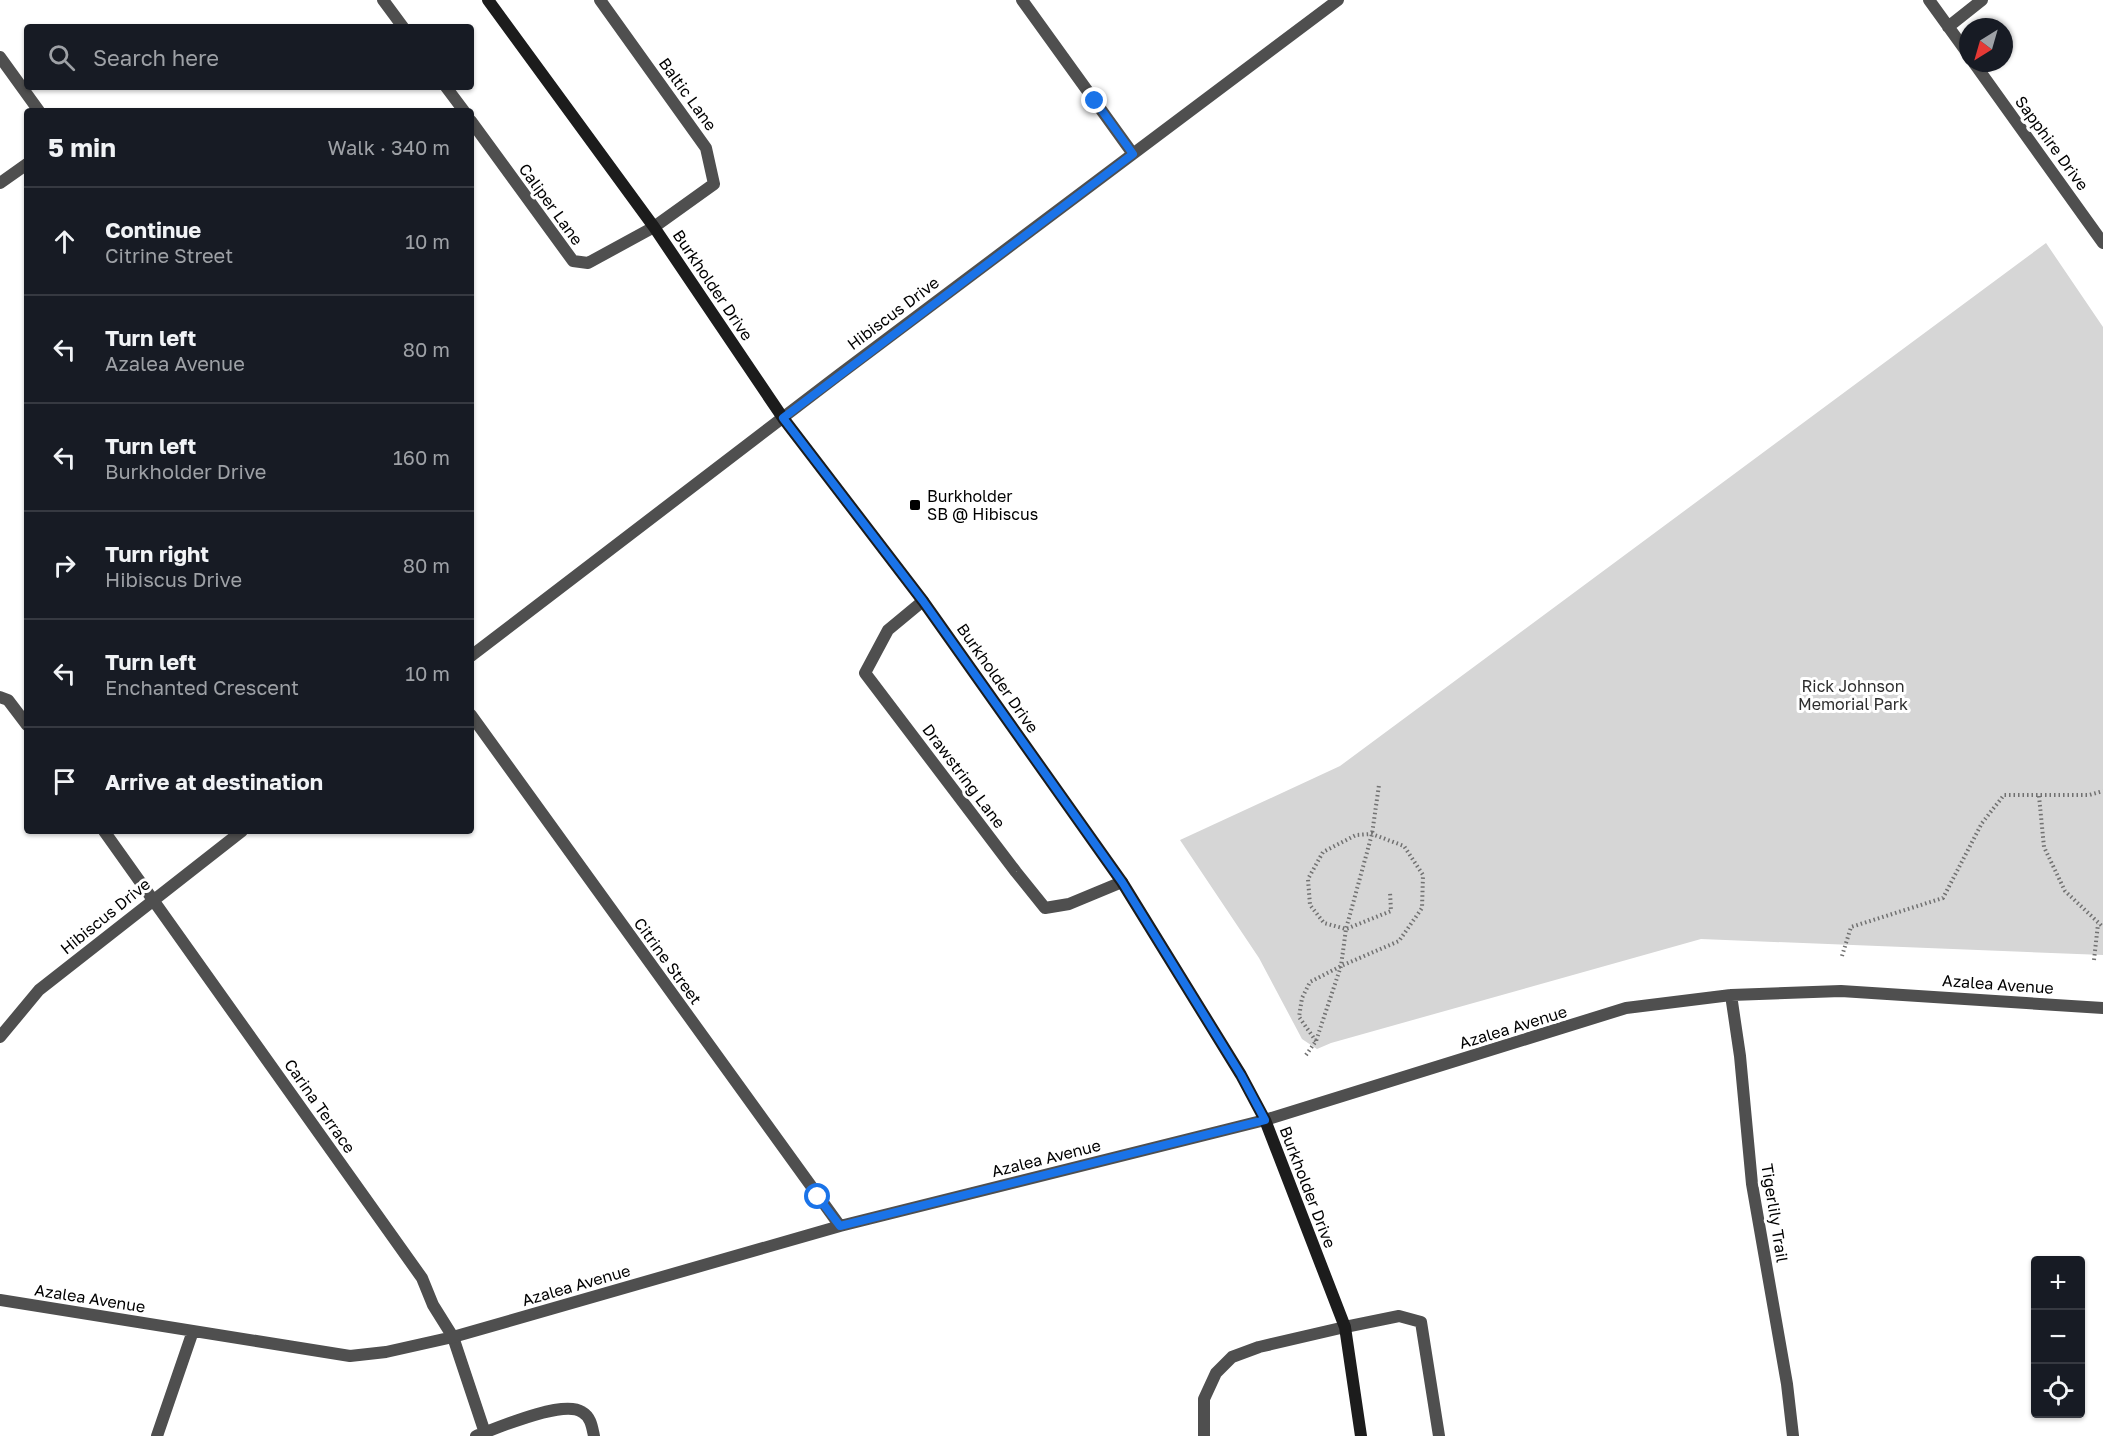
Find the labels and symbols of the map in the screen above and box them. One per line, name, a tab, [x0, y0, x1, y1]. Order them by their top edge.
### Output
north arrow	[1959, 18, 2013, 72]
street label: Baltic Lane	[655, 54, 721, 134]
route end	[1081, 87, 1107, 113]
street label: Sapphire Drive	[2011, 92, 2093, 194]
street label: Caliper Lane	[515, 159, 587, 249]
street label: Burkholder Drive	[669, 226, 757, 344]
street label: Hibiscus Drive	[843, 272, 943, 354]
place label: Burkholder SB @ Hibiscus	[927, 486, 1038, 524]
marker: Burkholder SB @ Hibiscus	[908, 498, 922, 512]
street label: Burkholder Drive	[953, 619, 1043, 737]
park label: Rick Johnson Memorial Park	[1798, 676, 1908, 714]
street label: Drawstring Lane	[918, 720, 1010, 832]
street label: Hibiscus Drive	[56, 874, 154, 958]
street label: Citrine Street	[630, 914, 706, 1008]
street label: Azalea Avenue	[1942, 970, 2054, 998]
street label: Azalea Avenue	[1457, 1001, 1569, 1053]
street label: Carina Terrace	[280, 1055, 360, 1157]
street label: Burkholder Drive	[1276, 1123, 1340, 1251]
street label: Azalea Avenue	[989, 1135, 1103, 1181]
street label: Tigerlily Trail	[1757, 1162, 1793, 1264]
route start	[804, 1183, 830, 1209]
street label: Azalea Avenue	[519, 1260, 633, 1310]
street label: Azalea Avenue	[33, 1279, 147, 1317]

